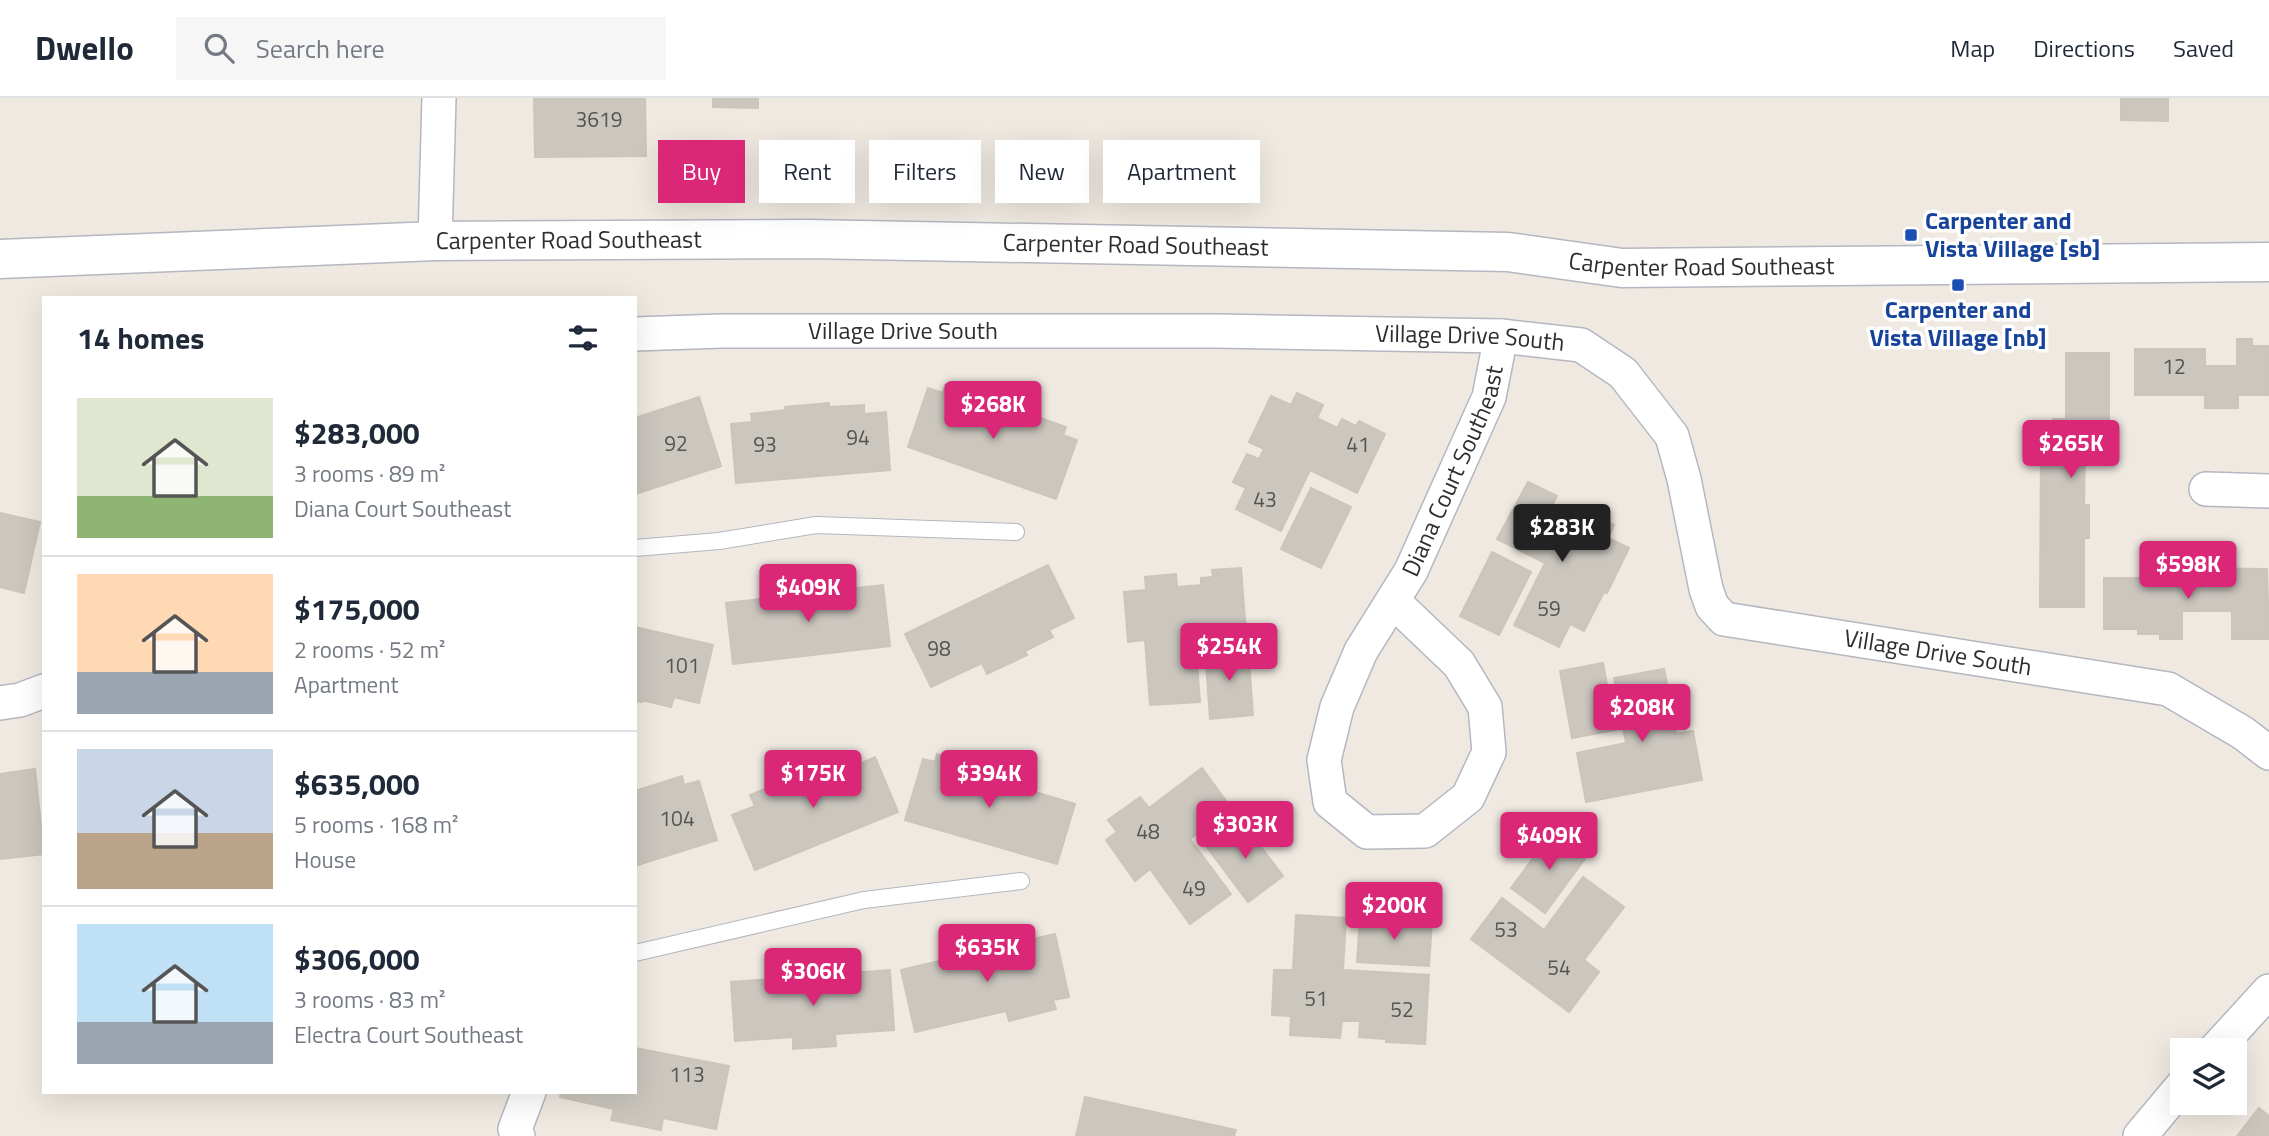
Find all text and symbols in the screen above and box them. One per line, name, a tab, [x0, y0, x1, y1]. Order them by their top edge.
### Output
search box	[176, 17, 666, 80]
text: Dwello	[35, 23, 134, 73]
icon: search	[200, 29, 238, 67]
text: Search here	[256, 29, 385, 68]
text: Map	[1950, 30, 1995, 66]
text: Directions	[2033, 30, 2135, 66]
text: Saved	[2173, 30, 2234, 66]
house number: 3619	[575, 103, 623, 135]
chip: Buy	[658, 140, 745, 203]
chip: Rent	[759, 140, 855, 203]
chip: Filters	[869, 140, 981, 203]
chip: New	[995, 140, 1089, 203]
chip: Apartment	[1103, 140, 1260, 203]
place label: Carpenter and Vista Village [sb]	[1925, 202, 2100, 266]
street label: Carpenter Road Southeast	[436, 221, 702, 258]
street label: Carpenter Road Southeast	[1002, 224, 1269, 265]
marker: Carpenter and Vista Village [sb]	[1903, 227, 1919, 243]
street label: Carpenter Road Southeast	[1567, 242, 1835, 285]
marker: Carpenter and Vista Village [nb]	[1950, 277, 1966, 293]
place label: Carpenter and Vista Village [nb]	[1869, 291, 2047, 355]
street label: Village Drive South	[808, 312, 998, 348]
text: 14 homes	[77, 315, 204, 361]
street label: Village Drive South	[1375, 315, 1566, 360]
icon: filters	[564, 319, 602, 357]
house number: 12	[2162, 350, 2186, 382]
street label: Diana Court Southeast	[1392, 362, 1512, 582]
pin: $268K	[944, 382, 1042, 441]
text: $268K	[960, 386, 1026, 421]
text: $283,000	[294, 410, 420, 456]
pin: $265K	[2022, 420, 2120, 480]
house number: 94	[846, 421, 870, 453]
text: $265K	[2038, 425, 2104, 460]
icon: home	[133, 426, 217, 510]
house number: 92	[664, 427, 688, 459]
house number: 93	[753, 428, 777, 460]
house number: 41	[1346, 428, 1370, 460]
text: 3 rooms · 89 m²	[294, 456, 445, 491]
house number: 43	[1253, 483, 1277, 515]
text: Diana Court Southeast	[294, 491, 511, 526]
pin: $283K	[1513, 504, 1611, 564]
text: $283K	[1529, 509, 1595, 544]
pin: $598K	[2139, 542, 2237, 601]
text: $598K	[2155, 546, 2221, 581]
pin: $409K	[759, 564, 857, 624]
text: $409K	[775, 569, 841, 604]
text: $175,000	[294, 586, 420, 632]
house number: 59	[1537, 592, 1561, 624]
icon: home	[133, 602, 217, 686]
street label: Village Drive South	[1842, 619, 2035, 684]
pin: $254K	[1180, 624, 1278, 683]
text: $254K	[1196, 628, 1262, 663]
text: 2 rooms · 52 m²	[294, 632, 445, 667]
house number: 98	[927, 632, 951, 664]
house number: 101	[664, 649, 700, 681]
text: Apartment	[294, 667, 399, 702]
pin: $208K	[1593, 684, 1691, 744]
text: $208K	[1609, 689, 1675, 724]
pin: $175K	[764, 750, 862, 810]
pin: $394K	[940, 750, 1038, 810]
text: $175K	[780, 755, 846, 790]
text: $394K	[956, 755, 1022, 790]
text: $635,000	[294, 761, 420, 807]
icon: home	[133, 777, 217, 861]
house number: 104	[659, 802, 695, 834]
pin: $303K	[1196, 802, 1294, 861]
text: $303K	[1212, 806, 1278, 841]
text: 5 rooms · 168 m²	[294, 807, 458, 842]
pin: $409K	[1500, 812, 1598, 872]
house number: 48	[1136, 815, 1160, 847]
text: $409K	[1516, 817, 1582, 852]
text: House	[294, 842, 356, 877]
house number: 49	[1182, 872, 1206, 904]
pin: $200K	[1345, 882, 1443, 942]
text: $200K	[1361, 887, 1427, 922]
house number: 53	[1494, 913, 1518, 945]
pin: $635K	[938, 924, 1036, 984]
text: $635K	[954, 929, 1020, 964]
text: $306,000	[294, 936, 420, 982]
pin: $306K	[764, 948, 862, 1008]
house number: 54	[1547, 951, 1571, 983]
icon: home	[133, 952, 217, 1036]
text: $306K	[780, 953, 846, 988]
text: 3 rooms · 83 m²	[294, 982, 445, 1017]
house number: 51	[1304, 982, 1328, 1014]
house number: 52	[1390, 993, 1414, 1025]
text: Electra Court Southeast	[294, 1017, 523, 1052]
map controls	[2170, 1038, 2247, 1115]
button: layers	[2170, 1038, 2247, 1115]
house number: 113	[669, 1058, 705, 1090]

